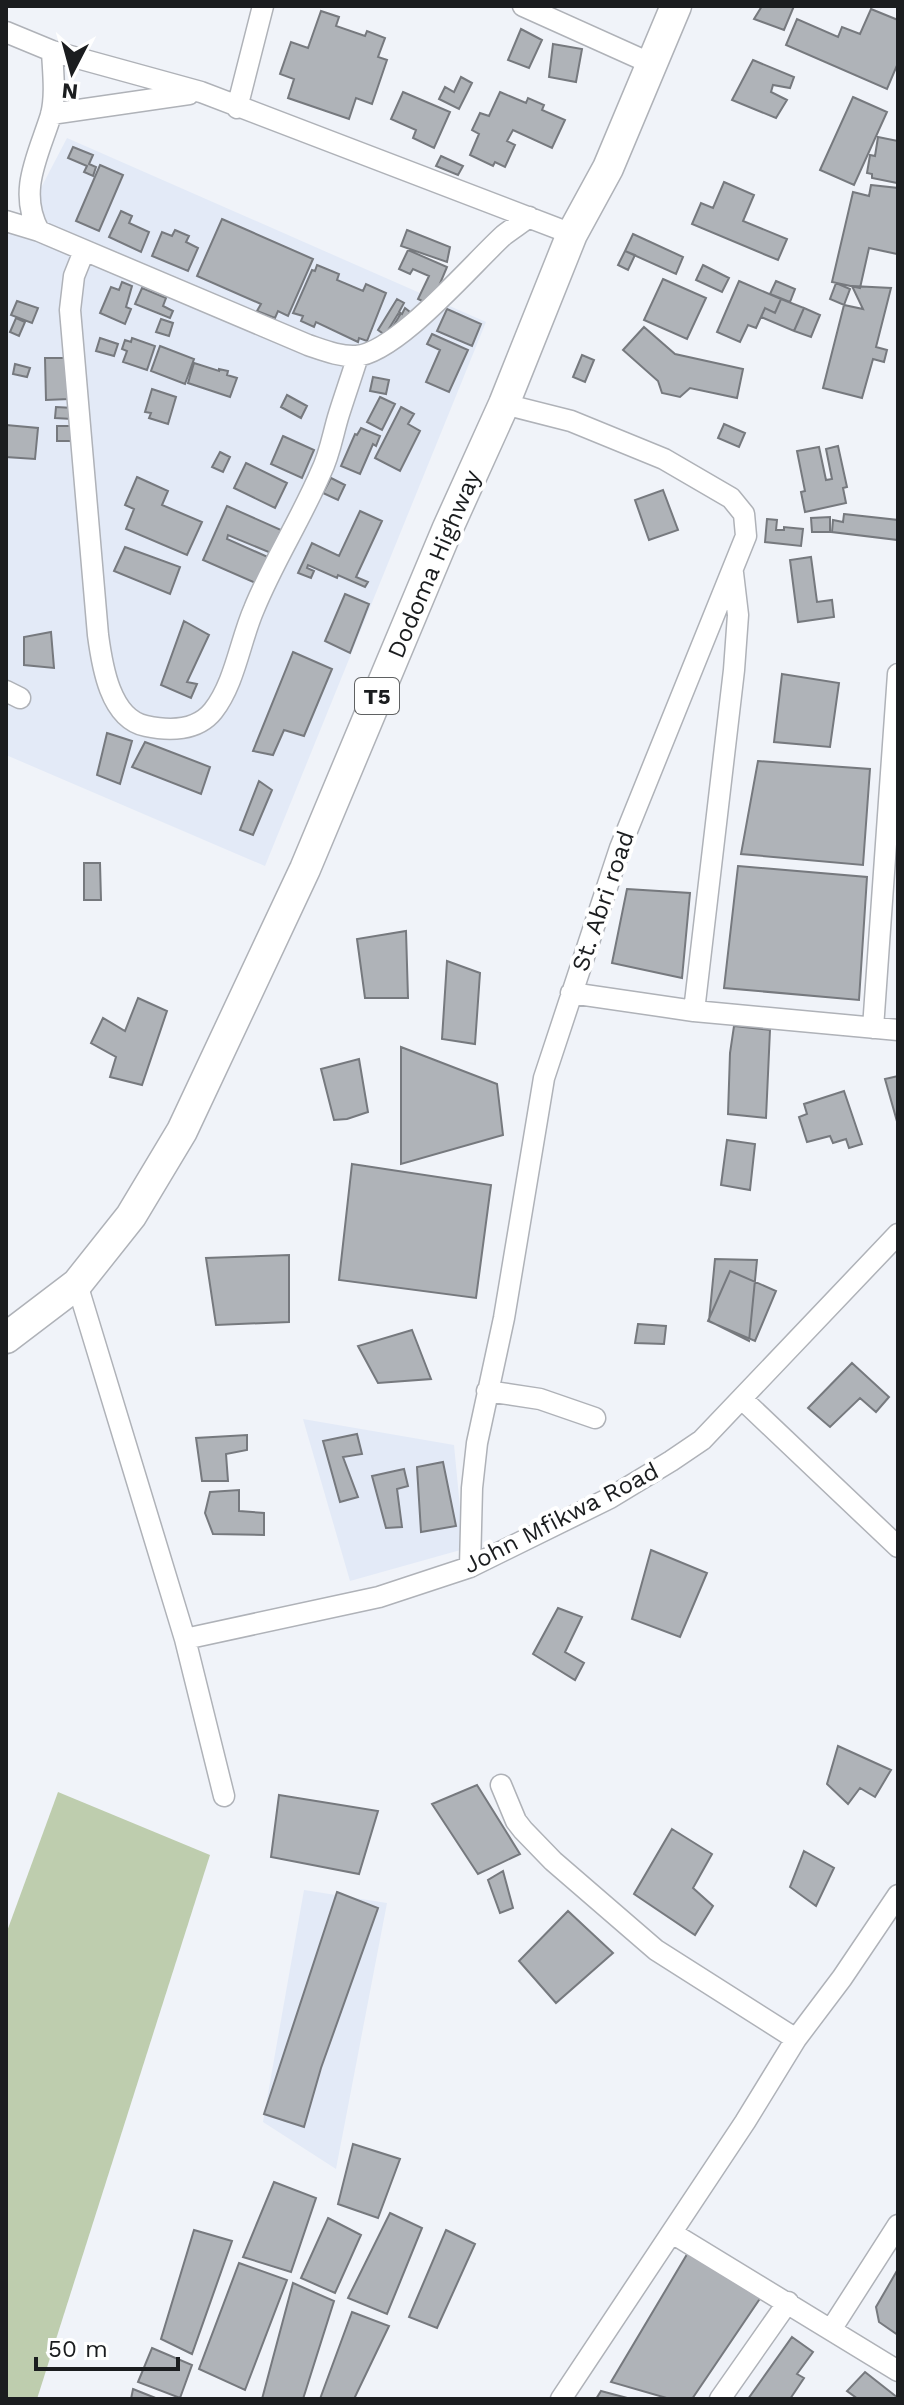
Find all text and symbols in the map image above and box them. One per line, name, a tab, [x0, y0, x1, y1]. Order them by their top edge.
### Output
north arrow	[32, 32, 112, 112]
text: N	[61, 78, 79, 105]
street label: Dodoma Highway	[382, 465, 487, 662]
road number: T5	[355, 678, 399, 714]
street label: St. Abri road	[566, 827, 640, 975]
street label: John Mfikwa Road	[459, 1457, 663, 1579]
scale bar	[36, 2321, 178, 2371]
text: 50 m	[48, 2335, 108, 2363]

